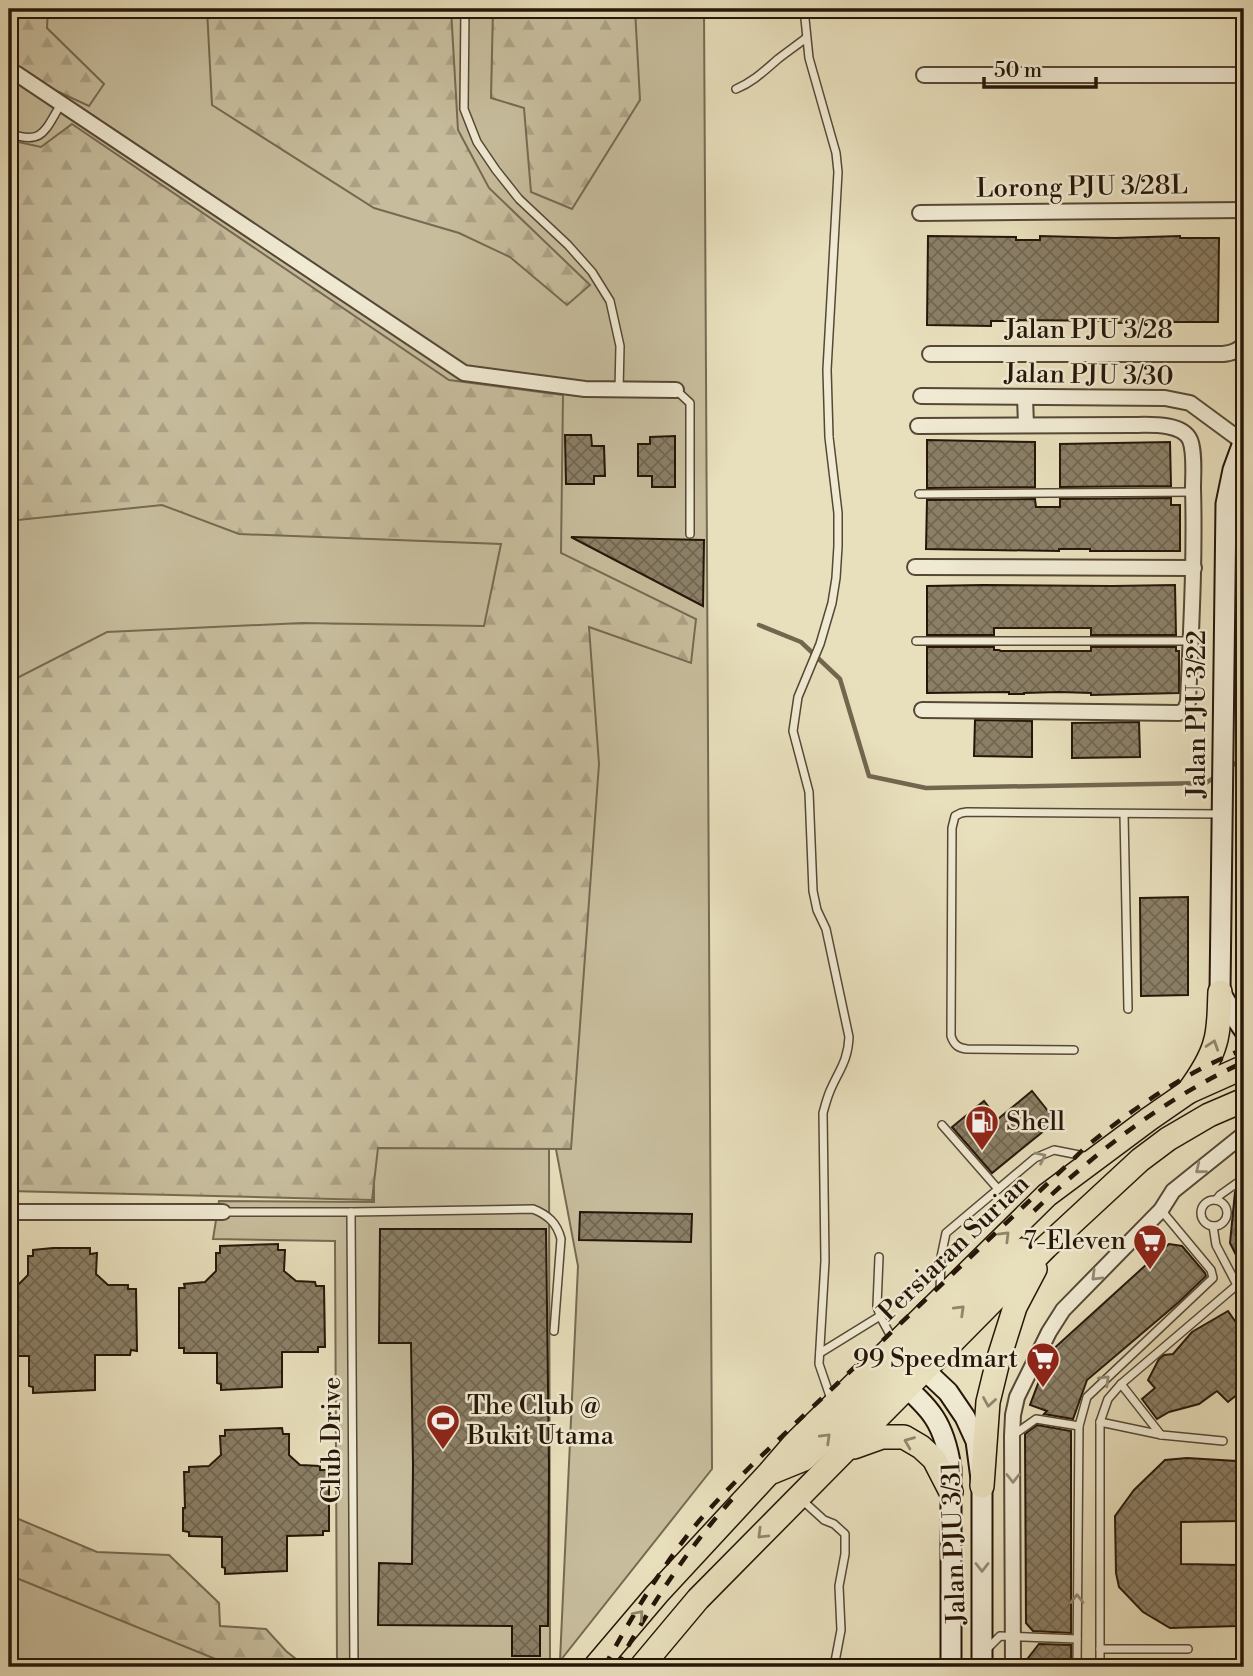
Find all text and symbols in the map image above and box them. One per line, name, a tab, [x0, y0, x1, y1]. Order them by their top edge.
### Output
scale bar	[984, 46, 1096, 90]
text: 50 m	[994, 58, 1042, 84]
street label: Lorong PJU 3/28L	[976, 169, 1188, 205]
street label: Jalan PJU 3/28	[1004, 314, 1173, 346]
street label: Jalan PJU 3/30	[1003, 358, 1174, 392]
street label: Jalan PJU 3/22	[1181, 630, 1213, 799]
one-way arrow	[1205, 1040, 1219, 1052]
fuel station icon: Shell	[963, 1103, 1001, 1152]
place label: Shell	[1006, 1106, 1065, 1138]
one-way arrow	[1034, 1151, 1046, 1165]
one-way arrow	[1195, 1161, 1207, 1174]
street label: Persiaran Surian	[872, 1168, 1036, 1328]
supermarket icon: 7-Eleven	[1131, 1222, 1169, 1271]
place label: 7-Eleven	[1024, 1225, 1126, 1257]
one-way arrow	[997, 1231, 1010, 1244]
one-way arrow	[1092, 1268, 1104, 1280]
one-way arrow	[951, 1305, 964, 1318]
supermarket icon: 99 Speedmart	[1024, 1340, 1062, 1389]
place label: 99 Speedmart	[853, 1343, 1018, 1375]
one-way arrow	[1097, 1376, 1110, 1389]
street label: Club Drive	[316, 1377, 348, 1503]
place label: The Club @ Bukit Utama	[466, 1390, 615, 1452]
one-way arrow	[982, 1396, 997, 1408]
sports icon: The Club @ Bukit Utama	[424, 1402, 462, 1451]
one-way arrow	[818, 1433, 831, 1446]
one-way arrow	[904, 1436, 916, 1450]
street label: Jalan PJU 3/31	[935, 1461, 973, 1626]
one-way arrow	[1005, 1473, 1021, 1484]
one-way arrow	[758, 1526, 771, 1539]
one-way arrow	[974, 1562, 990, 1573]
one-way arrow	[1070, 1593, 1085, 1604]
one-way arrow	[631, 1610, 643, 1623]

